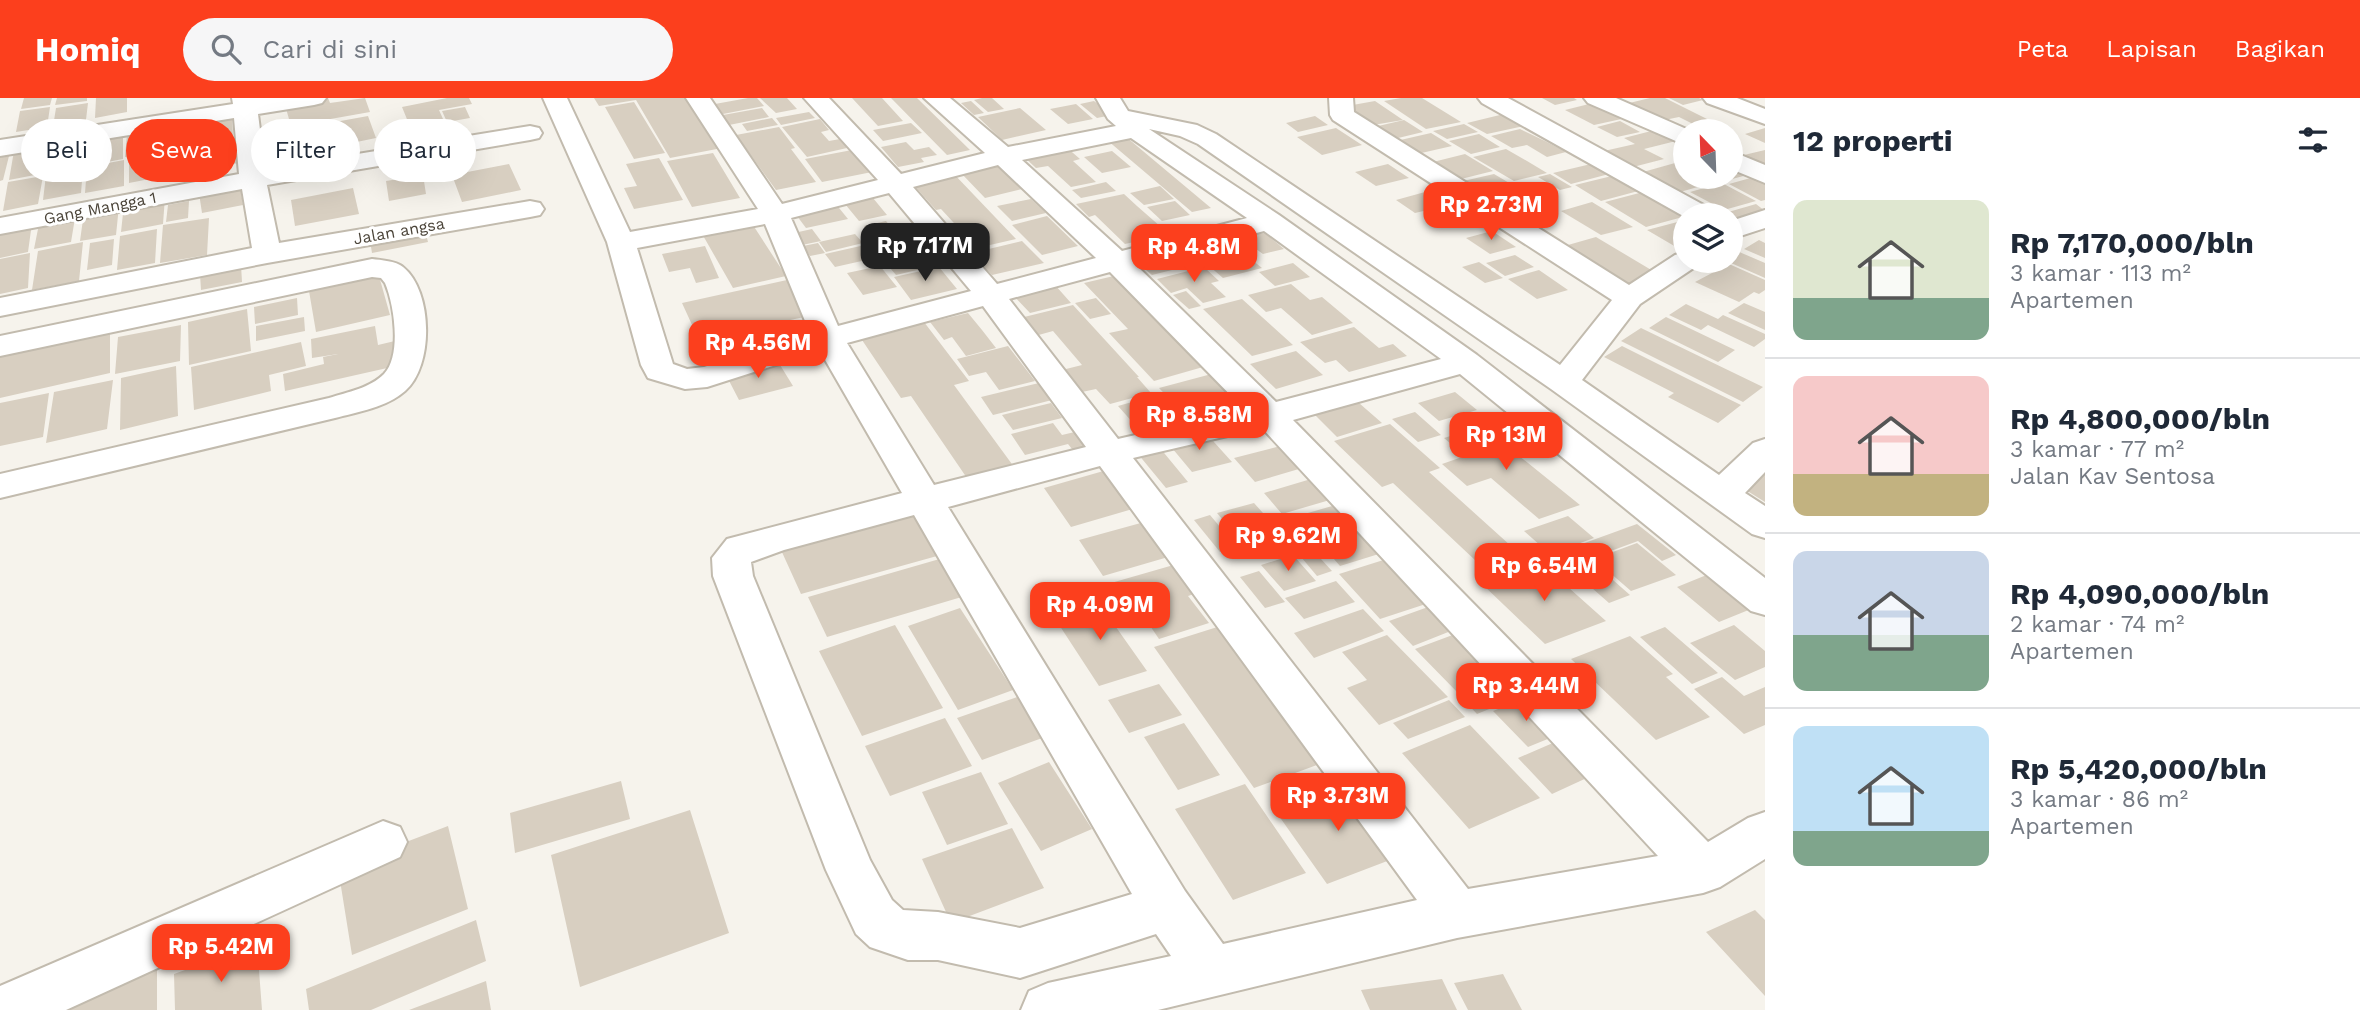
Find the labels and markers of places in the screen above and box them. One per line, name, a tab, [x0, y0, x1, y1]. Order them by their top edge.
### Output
pin: Rp 2.73M	[1419, 183, 1563, 242]
pin: Rp 7.17M	[853, 223, 997, 283]
pin: Rp 4.8M	[1129, 225, 1259, 284]
pin: Rp 4.56M	[686, 320, 830, 380]
pin: Rp 8.58M	[1127, 392, 1271, 452]
pin: Rp 13M	[1449, 412, 1563, 472]
pin: Rp 9.62M	[1216, 514, 1360, 573]
pin: Rp 6.54M	[1472, 544, 1616, 603]
pin: Rp 4.09M	[1028, 582, 1172, 642]
pin: Rp 3.44M	[1454, 664, 1598, 723]
pin: Rp 3.73M	[1266, 774, 1410, 833]
pin: Rp 5.42M	[149, 924, 293, 984]

